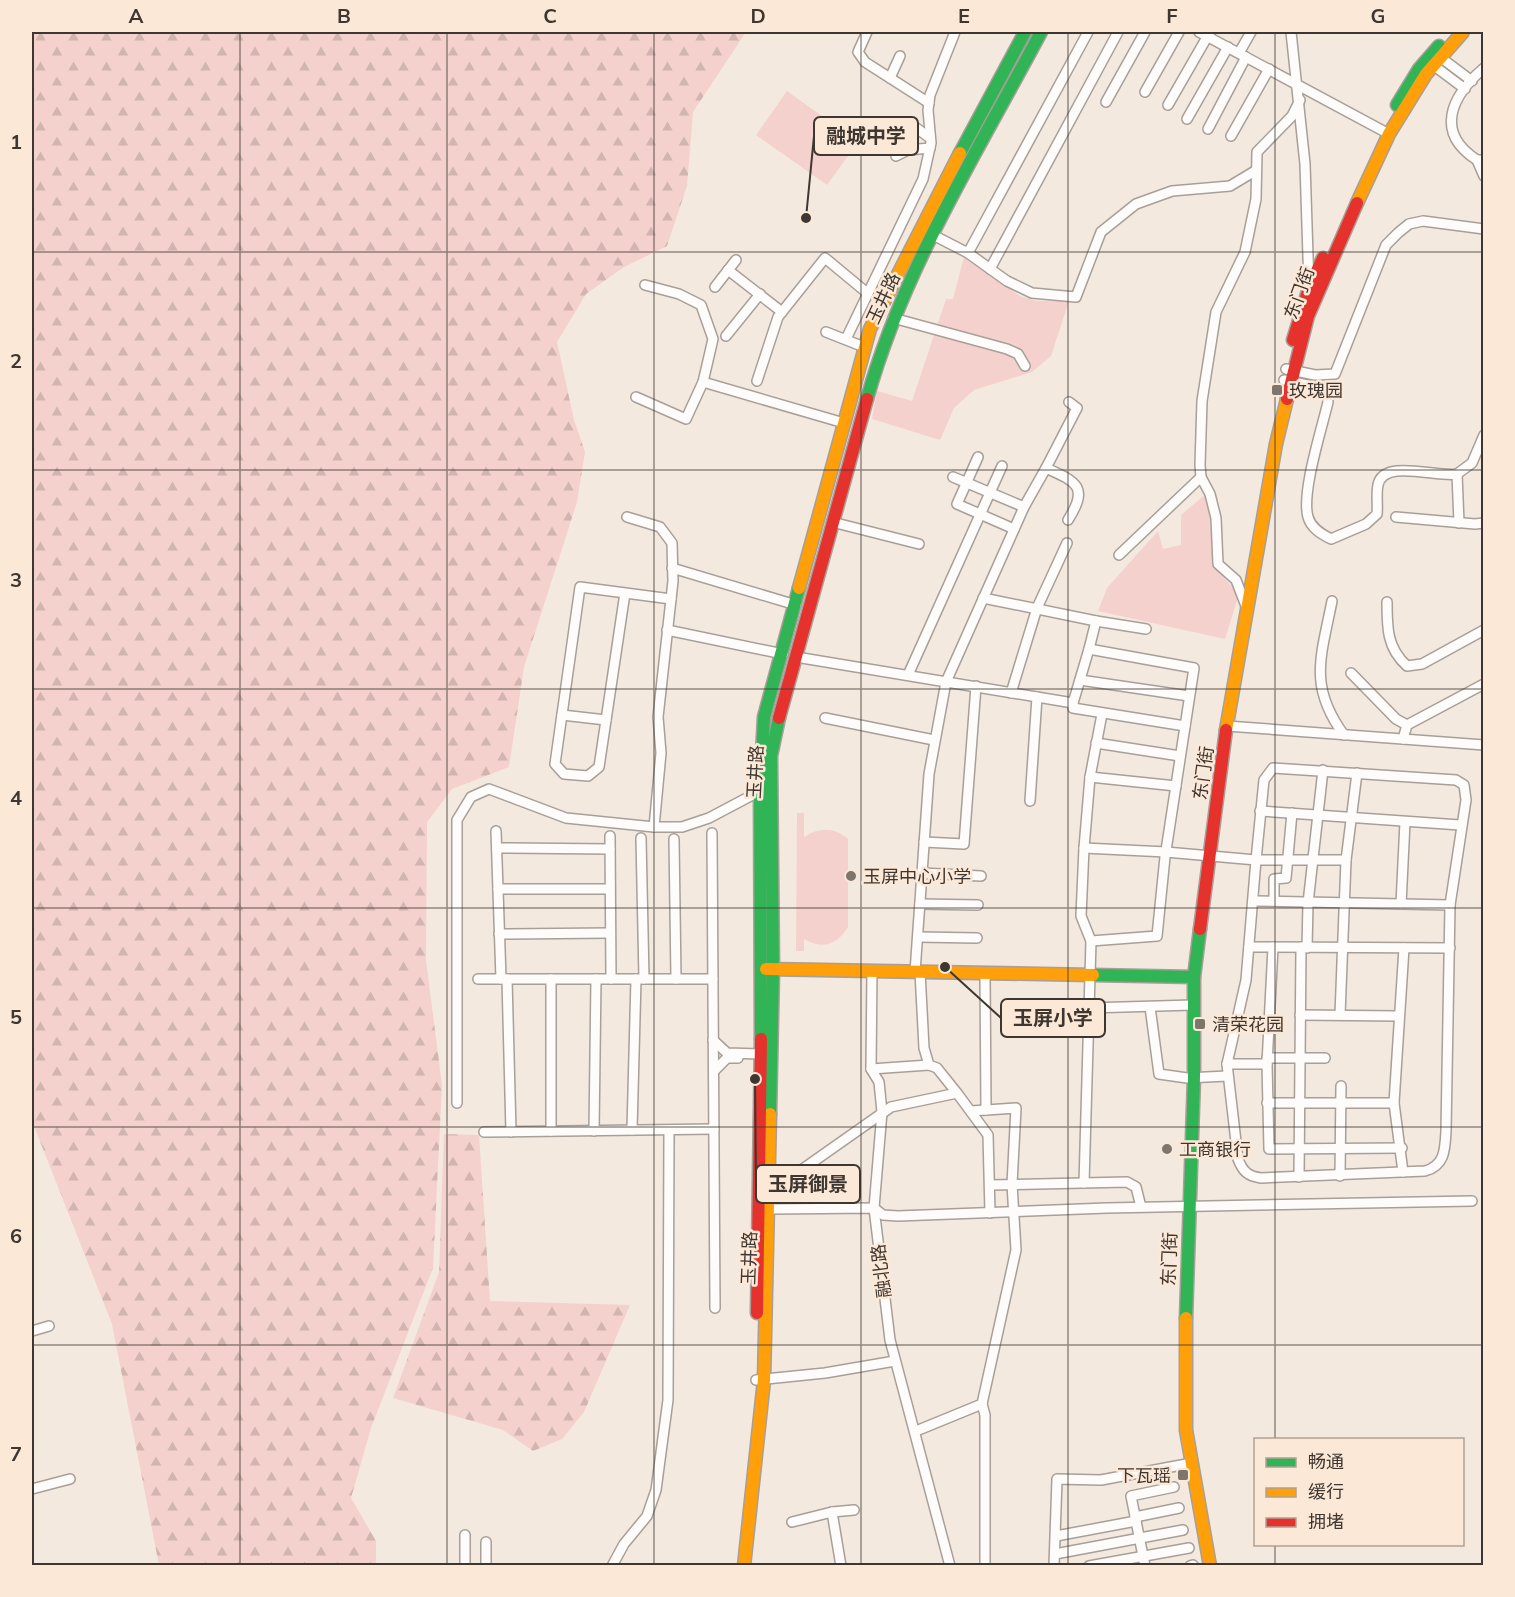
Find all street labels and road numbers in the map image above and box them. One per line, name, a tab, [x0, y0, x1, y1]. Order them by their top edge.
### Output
street label: 东门街	[1279, 264, 1319, 322]
street label: 玉井路	[861, 269, 905, 327]
street label: 玉井路	[742, 744, 768, 800]
street label: 东门街	[1188, 745, 1218, 801]
street label: 玉井路	[737, 1231, 761, 1285]
street label: 东门街	[1157, 1232, 1181, 1286]
street label: 融北路	[866, 1243, 896, 1299]

